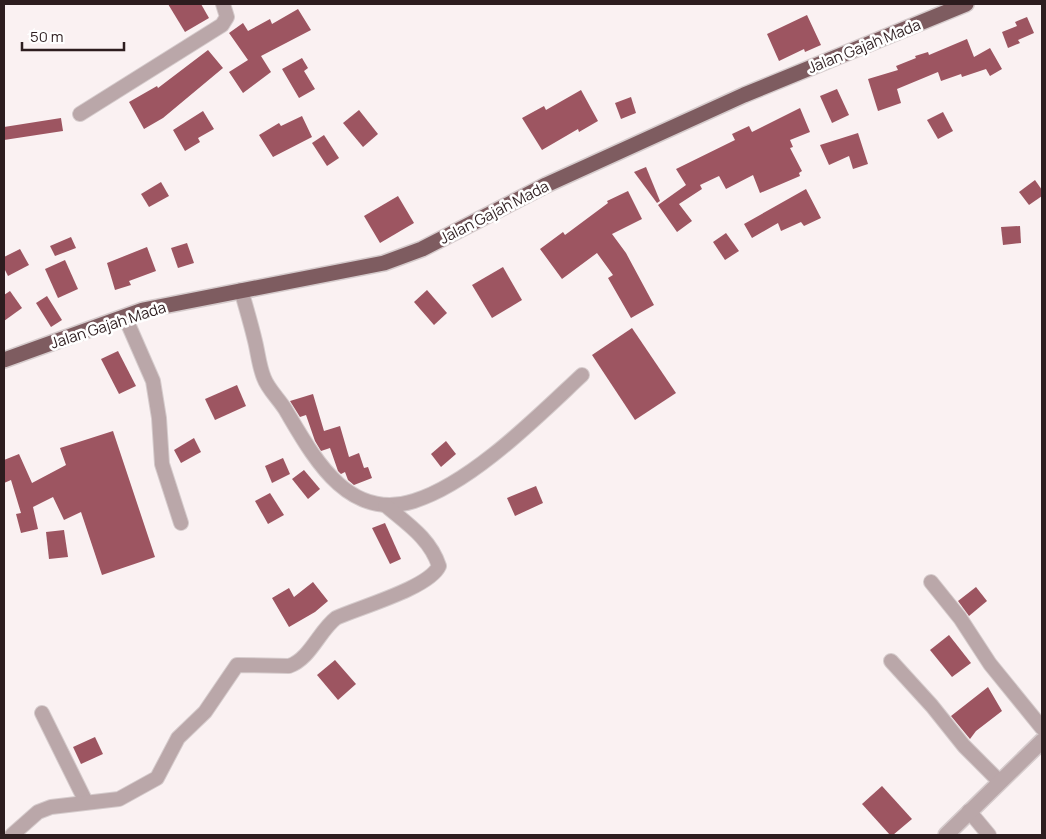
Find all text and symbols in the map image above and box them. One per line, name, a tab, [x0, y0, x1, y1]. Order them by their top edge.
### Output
street label: Jalan Gajah Mada	[804, 14, 924, 78]
scale bar	[22, 20, 125, 52]
text: 50 m	[30, 26, 64, 47]
street label: Jalan Gajah Mada	[436, 175, 552, 249]
street label: Jalan Gajah Mada	[48, 296, 168, 354]

